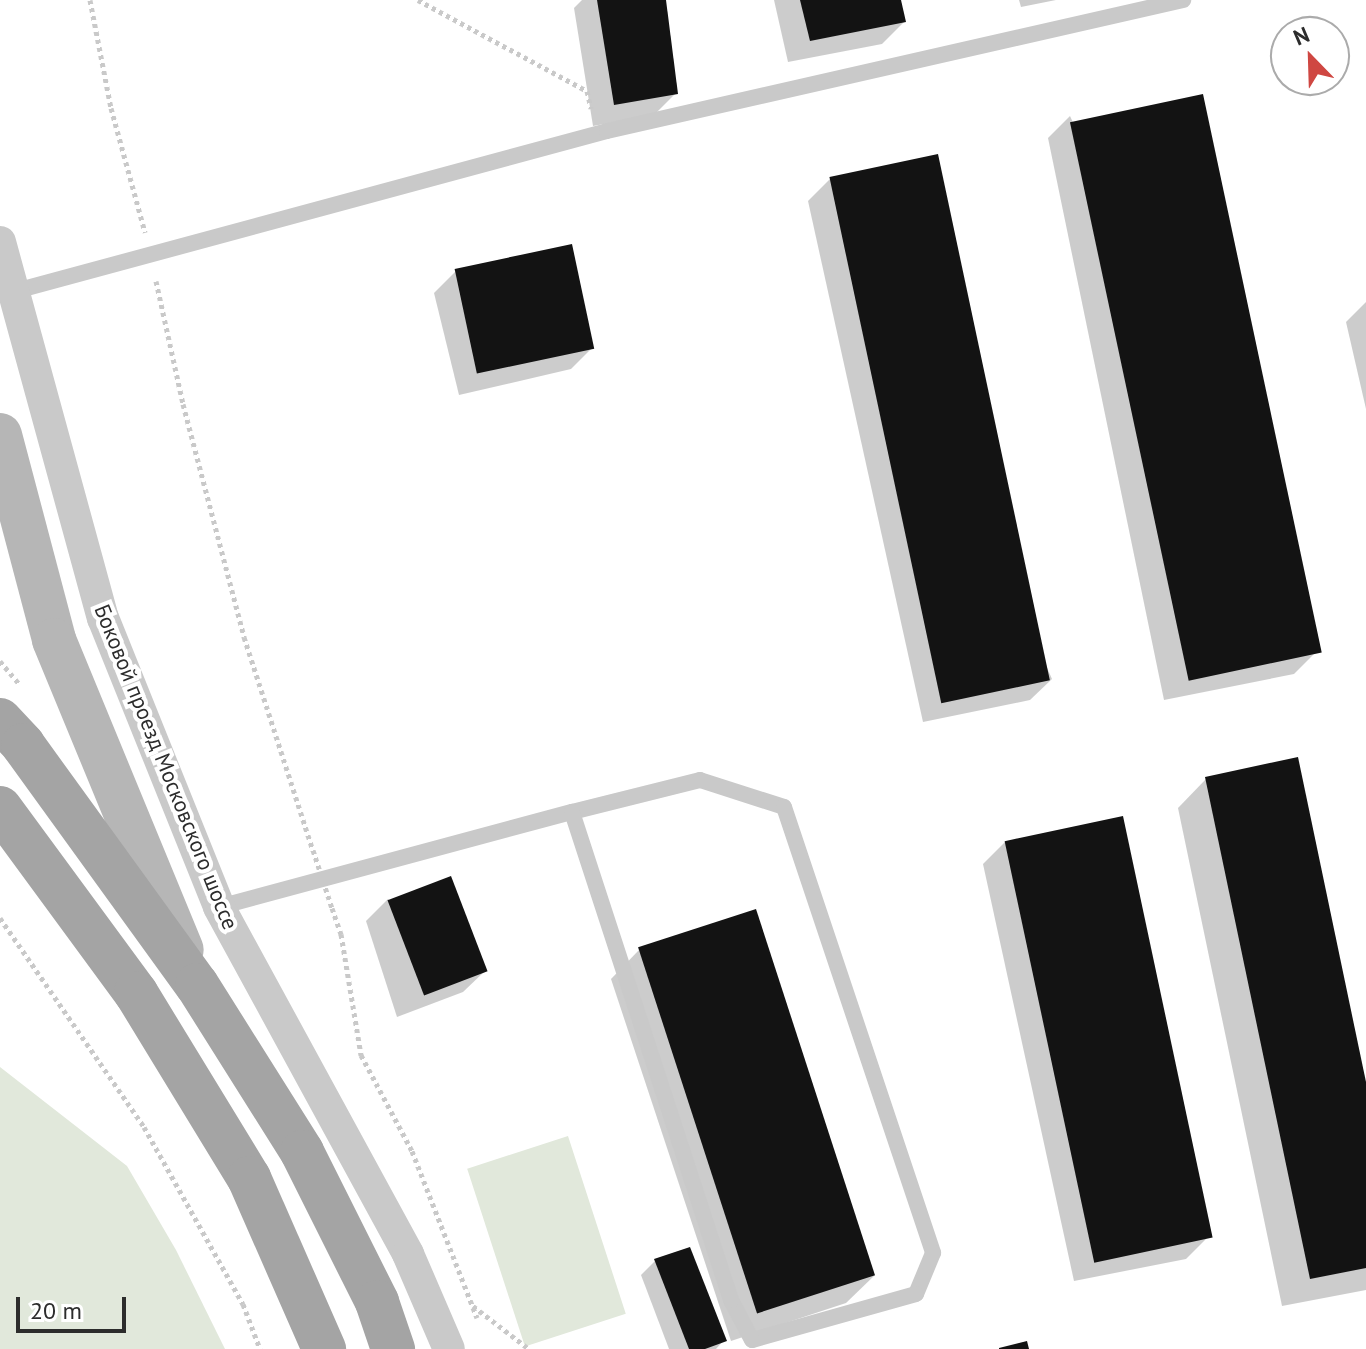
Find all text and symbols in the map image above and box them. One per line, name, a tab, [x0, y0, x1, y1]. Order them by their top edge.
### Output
north arrow	[1270, 16, 1350, 96]
text: N	[1289, 20, 1314, 51]
street label: Боковой проезд Московского шоссе	[89, 601, 243, 933]
scale bar	[20, 1281, 130, 1331]
text: 20 m	[30, 1295, 82, 1326]

